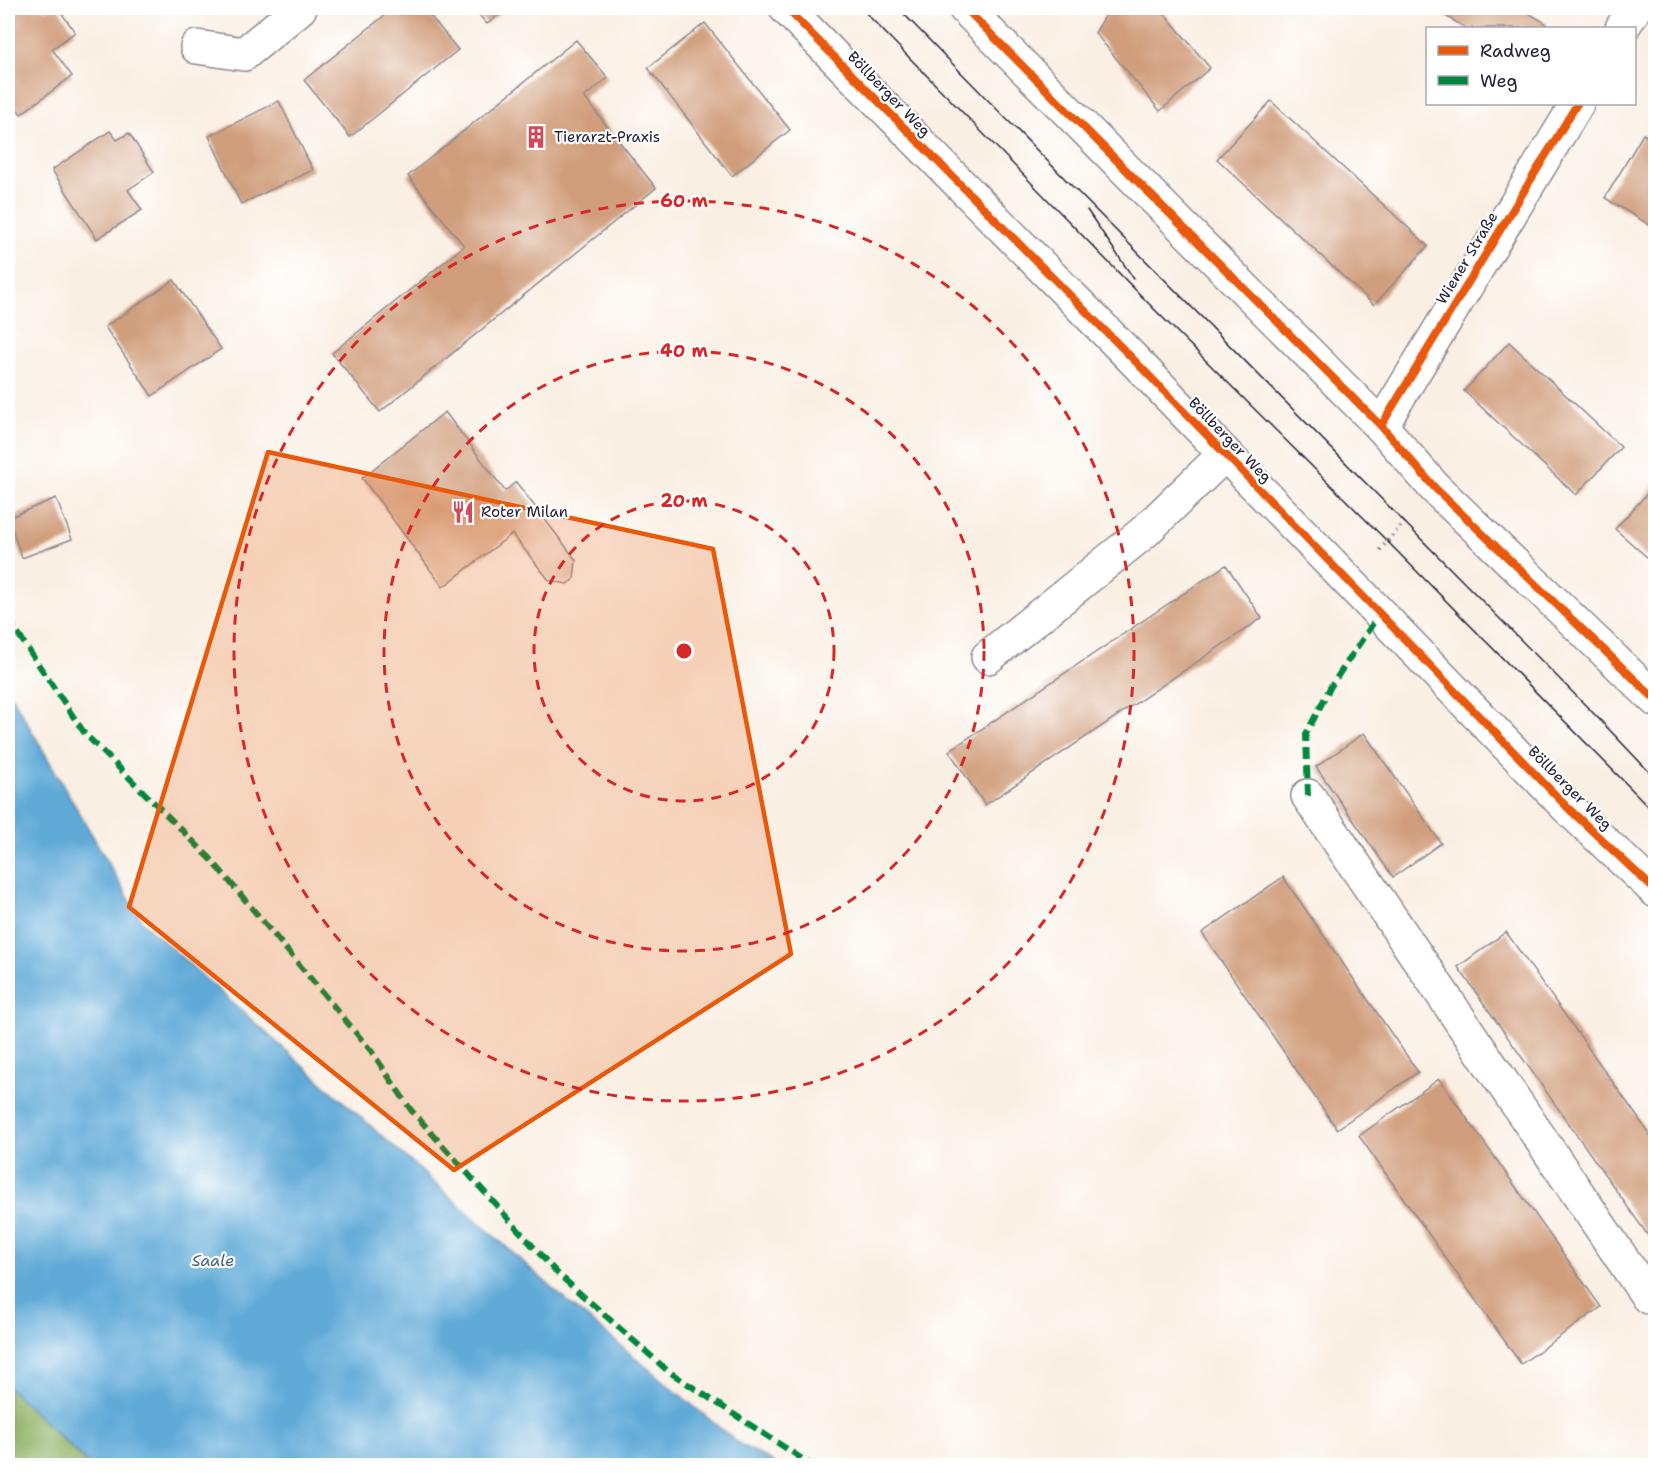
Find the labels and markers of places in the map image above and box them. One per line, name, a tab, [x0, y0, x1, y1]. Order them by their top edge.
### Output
building icon: Tierarzt-Praxis	[523, 124, 549, 150]
place label: Tierarzt-Praxis	[554, 127, 660, 147]
restaurant icon: Roter Milan	[450, 499, 476, 525]
place label: Roter Milan	[481, 502, 568, 522]
centre of rings	[674, 641, 694, 661]

